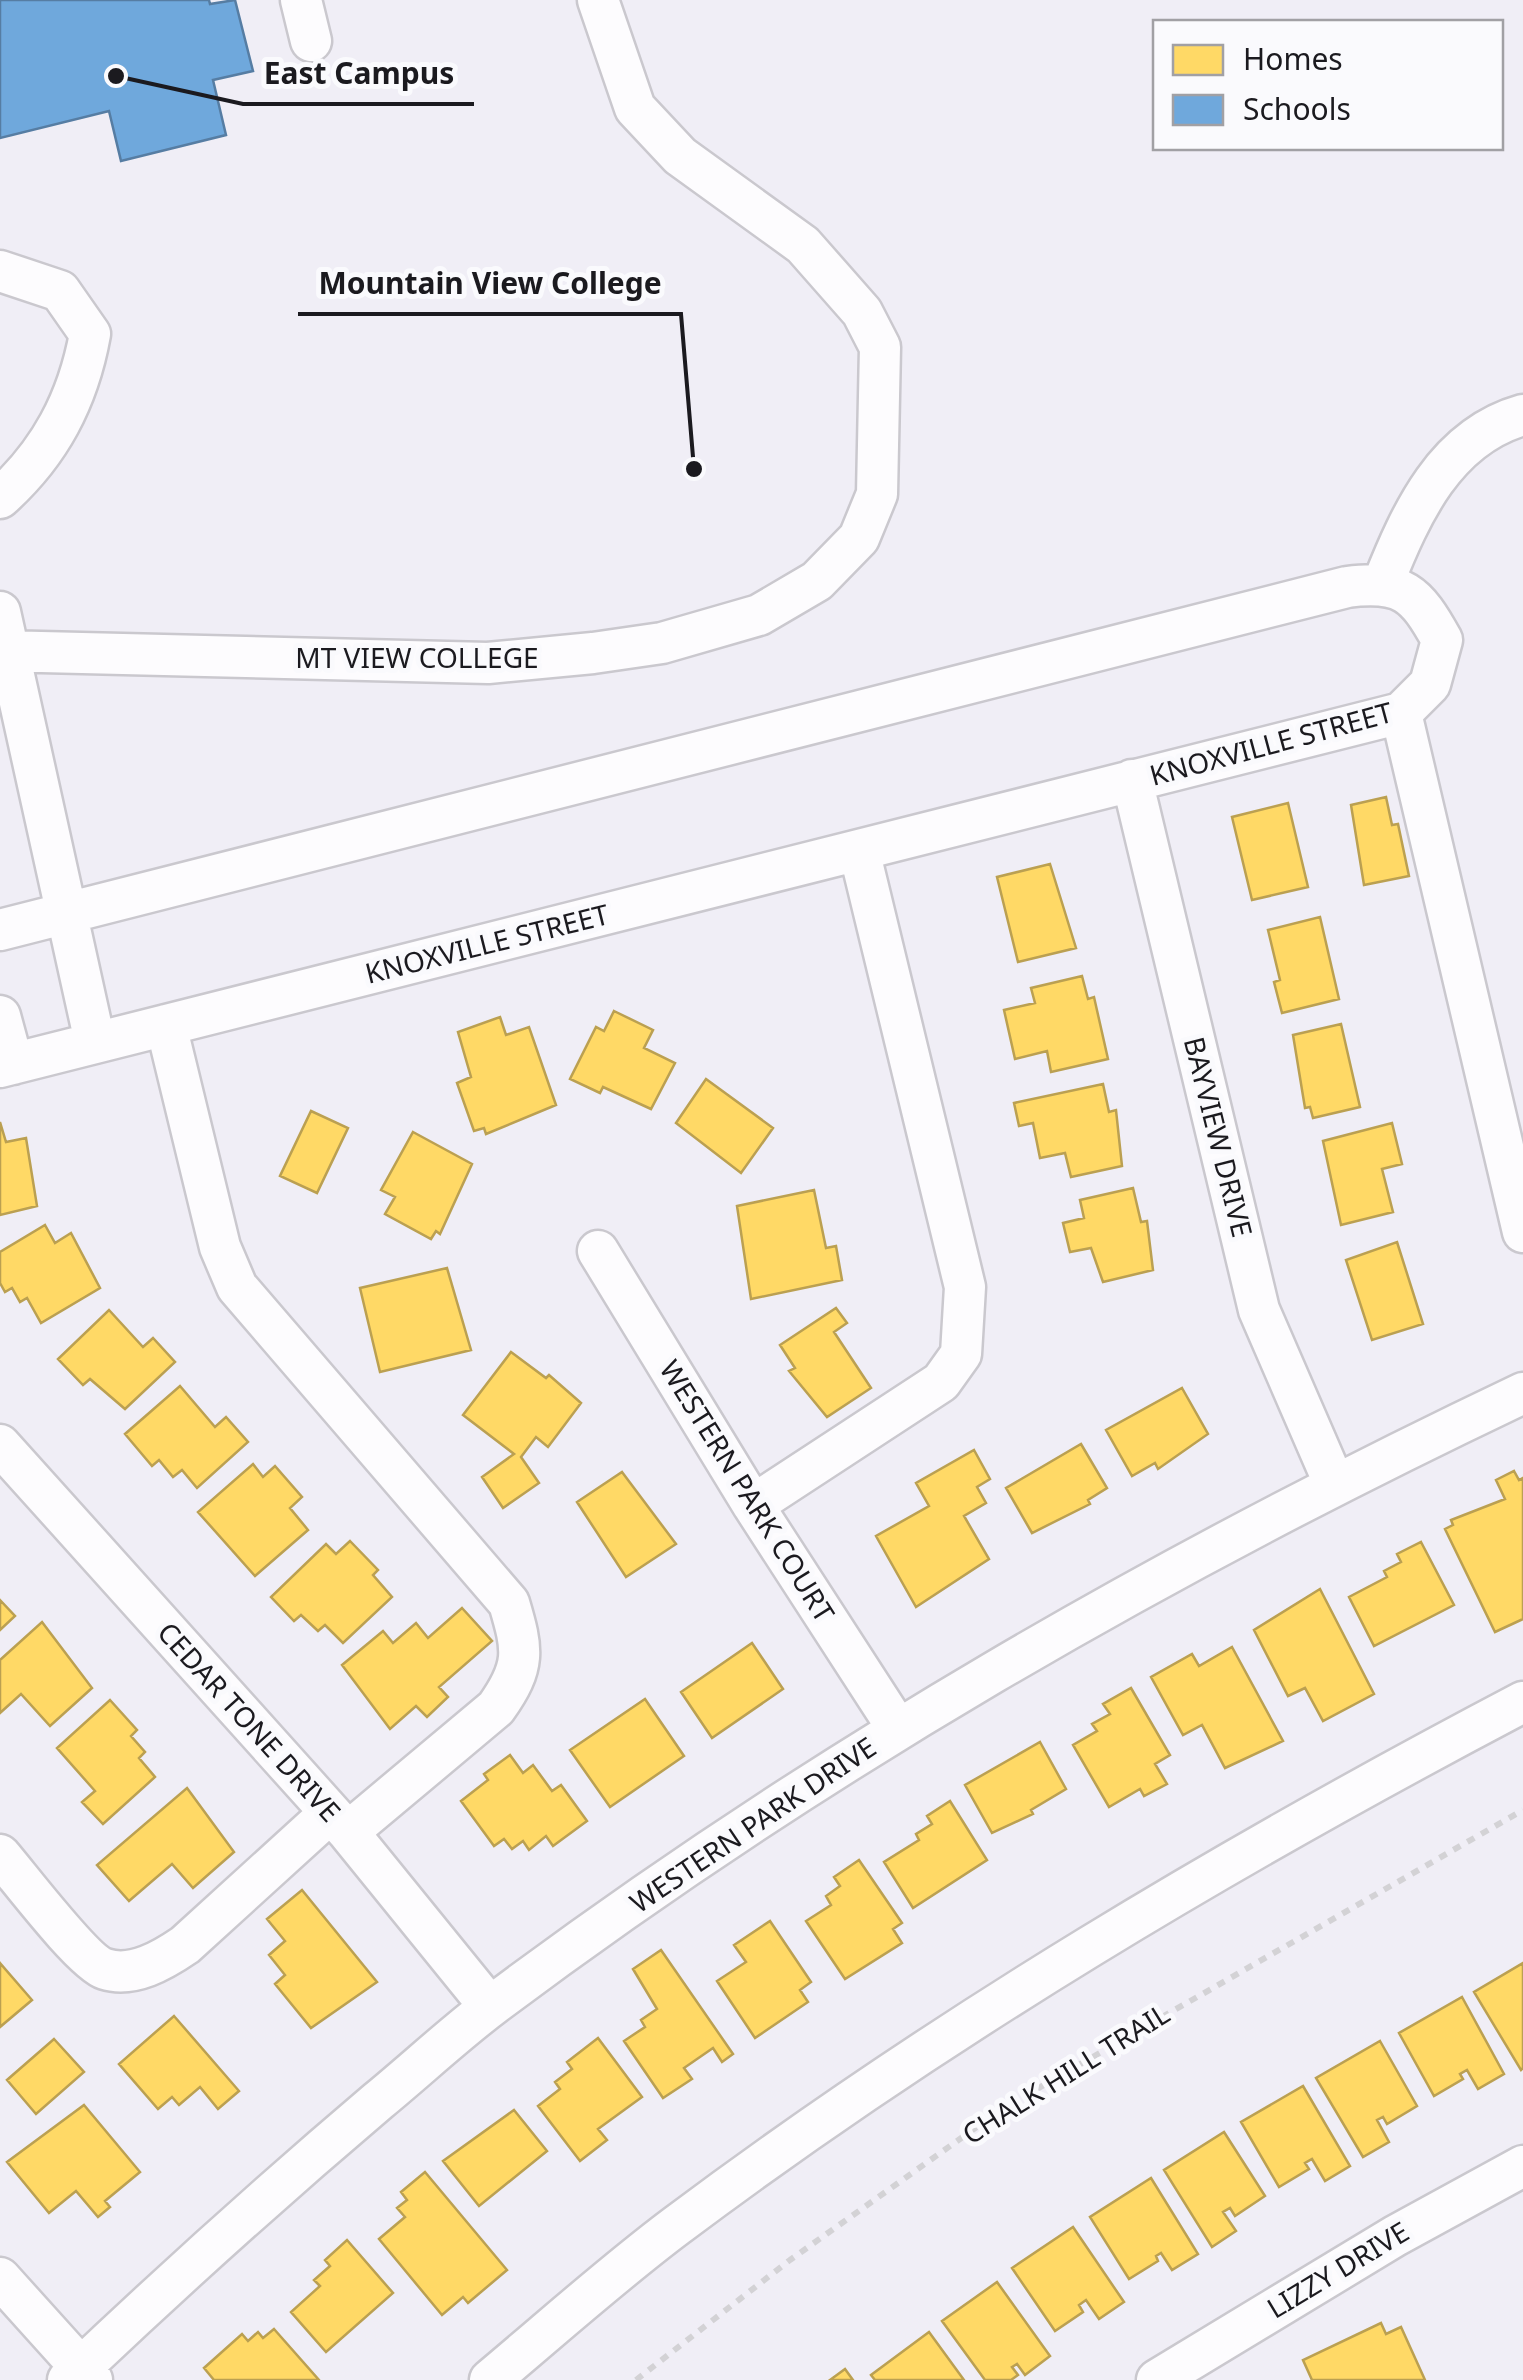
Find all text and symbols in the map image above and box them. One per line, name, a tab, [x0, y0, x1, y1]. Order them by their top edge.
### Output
legend	[1153, 20, 1503, 150]
text: Homes	[1243, 38, 1343, 79]
callout: East Campus	[243, 44, 474, 104]
text: East Campus	[264, 52, 454, 93]
text: Schools	[1243, 88, 1351, 129]
callout: Mountain View College	[298, 254, 681, 314]
text: Mountain View College	[318, 262, 662, 303]
street label: MT VIEW COLLEGE	[295, 638, 539, 676]
street label: KNOXVILLE STREET	[1145, 692, 1397, 794]
street label: KNOXVILLE STREET	[361, 894, 613, 992]
street label: BAYVIEW DRIVE	[1176, 1033, 1262, 1241]
street label: WESTERN PARK COURT	[652, 1352, 844, 1629]
street label: CEDAR TONE DRIVE	[150, 1613, 350, 1829]
street label: WESTERN PARK DRIVE	[622, 1728, 883, 1921]
street label: CHALK HILL TRAIL	[955, 1994, 1176, 2152]
street label: LIZZY DRIVE	[1260, 2212, 1415, 2326]

